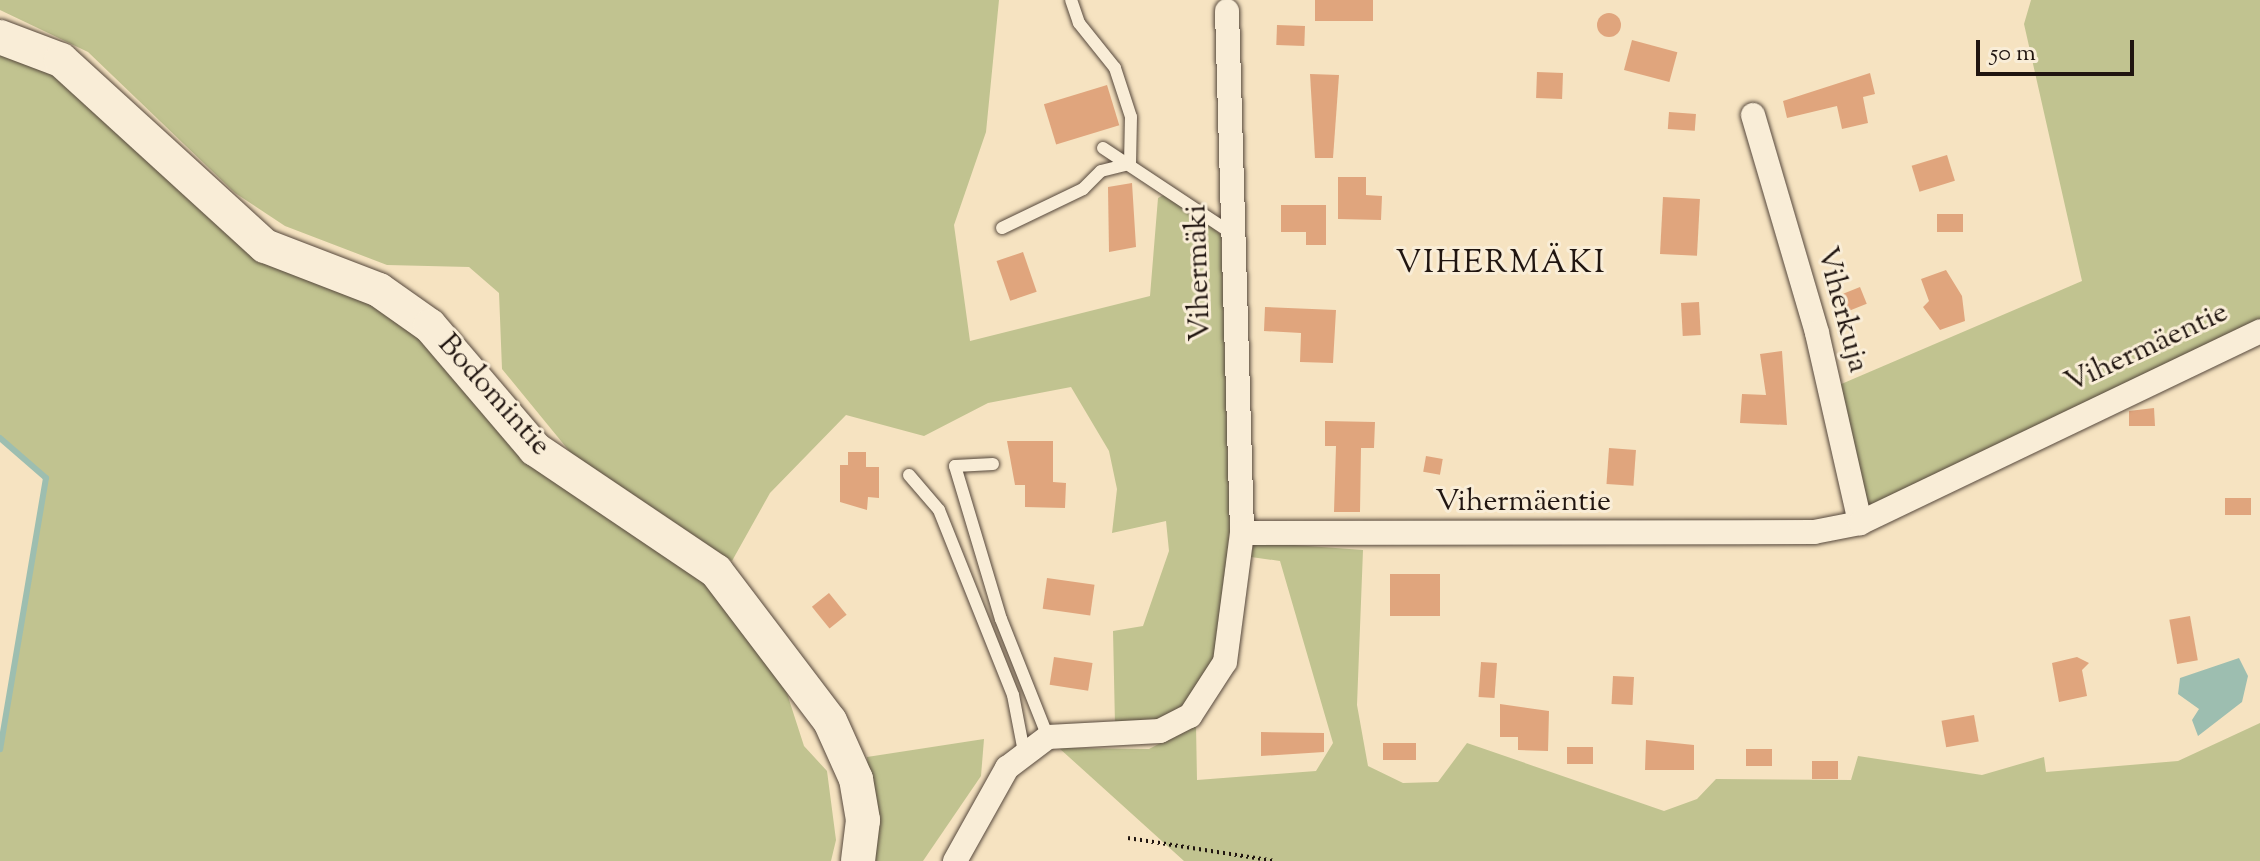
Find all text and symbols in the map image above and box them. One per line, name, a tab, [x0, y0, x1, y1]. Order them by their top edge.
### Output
scale bar	[1980, 24, 2138, 74]
text: 50 m	[1990, 37, 2036, 71]
street label: Vihermäki	[1180, 204, 1220, 342]
street label: Viherkuja	[1807, 243, 1875, 377]
district label: VIHERMÄKI	[1396, 245, 1606, 283]
street label: Vihermäentie	[2060, 296, 2234, 402]
street label: Bodomintie	[429, 328, 557, 464]
street label: Vihermäentie	[1435, 485, 1611, 521]

